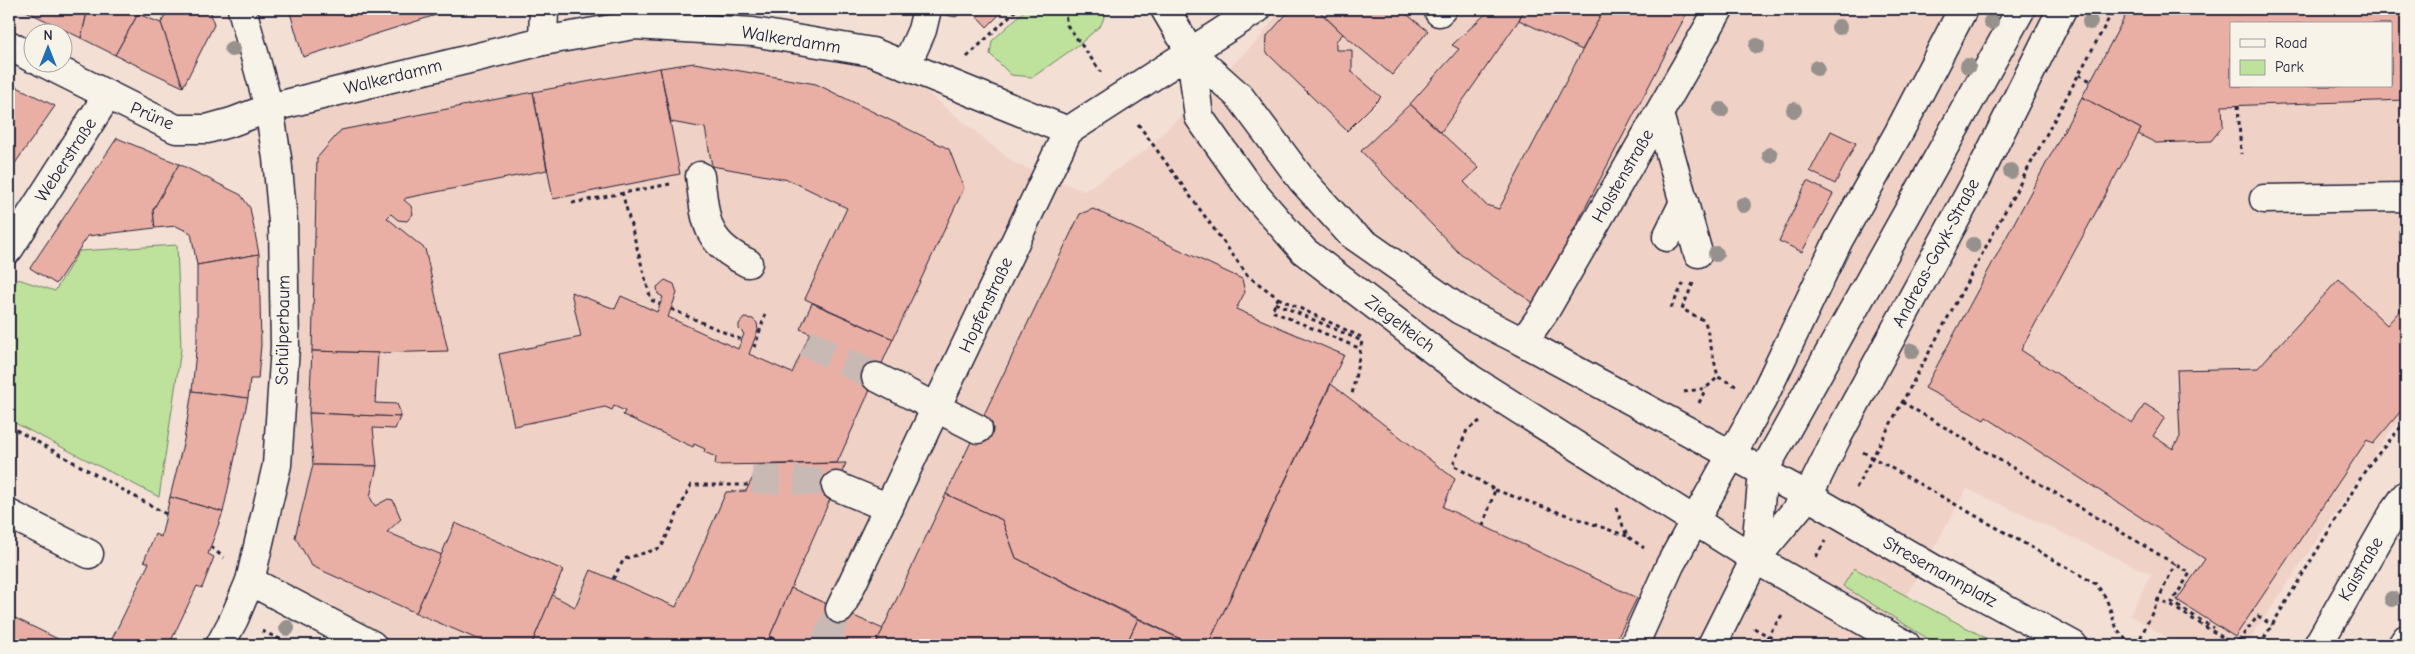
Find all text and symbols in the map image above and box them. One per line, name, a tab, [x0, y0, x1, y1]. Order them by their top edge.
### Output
north arrow	[22, 22, 72, 72]
street label: Walkerdamm	[740, 22, 842, 58]
legend	[2230, 22, 2392, 88]
text: N	[43, 27, 53, 44]
text: Road	[2275, 34, 2307, 52]
street label: Walkerdamm	[342, 55, 444, 99]
text: Park	[2275, 58, 2304, 76]
street label: Prüne	[127, 97, 177, 135]
street label: Weberstraße	[31, 114, 101, 206]
street label: Holstenstraße	[1588, 125, 1658, 227]
street label: Andreas-Gayk-Straße	[1888, 175, 1984, 331]
street label: Hopfenstraße	[955, 254, 1017, 356]
street label: Schülperbaum	[272, 275, 294, 385]
street label: Ziegelteich	[1361, 291, 1439, 357]
street label: Stresemannplatz	[1879, 532, 2001, 612]
street label: Kaistraße	[2334, 533, 2388, 605]

